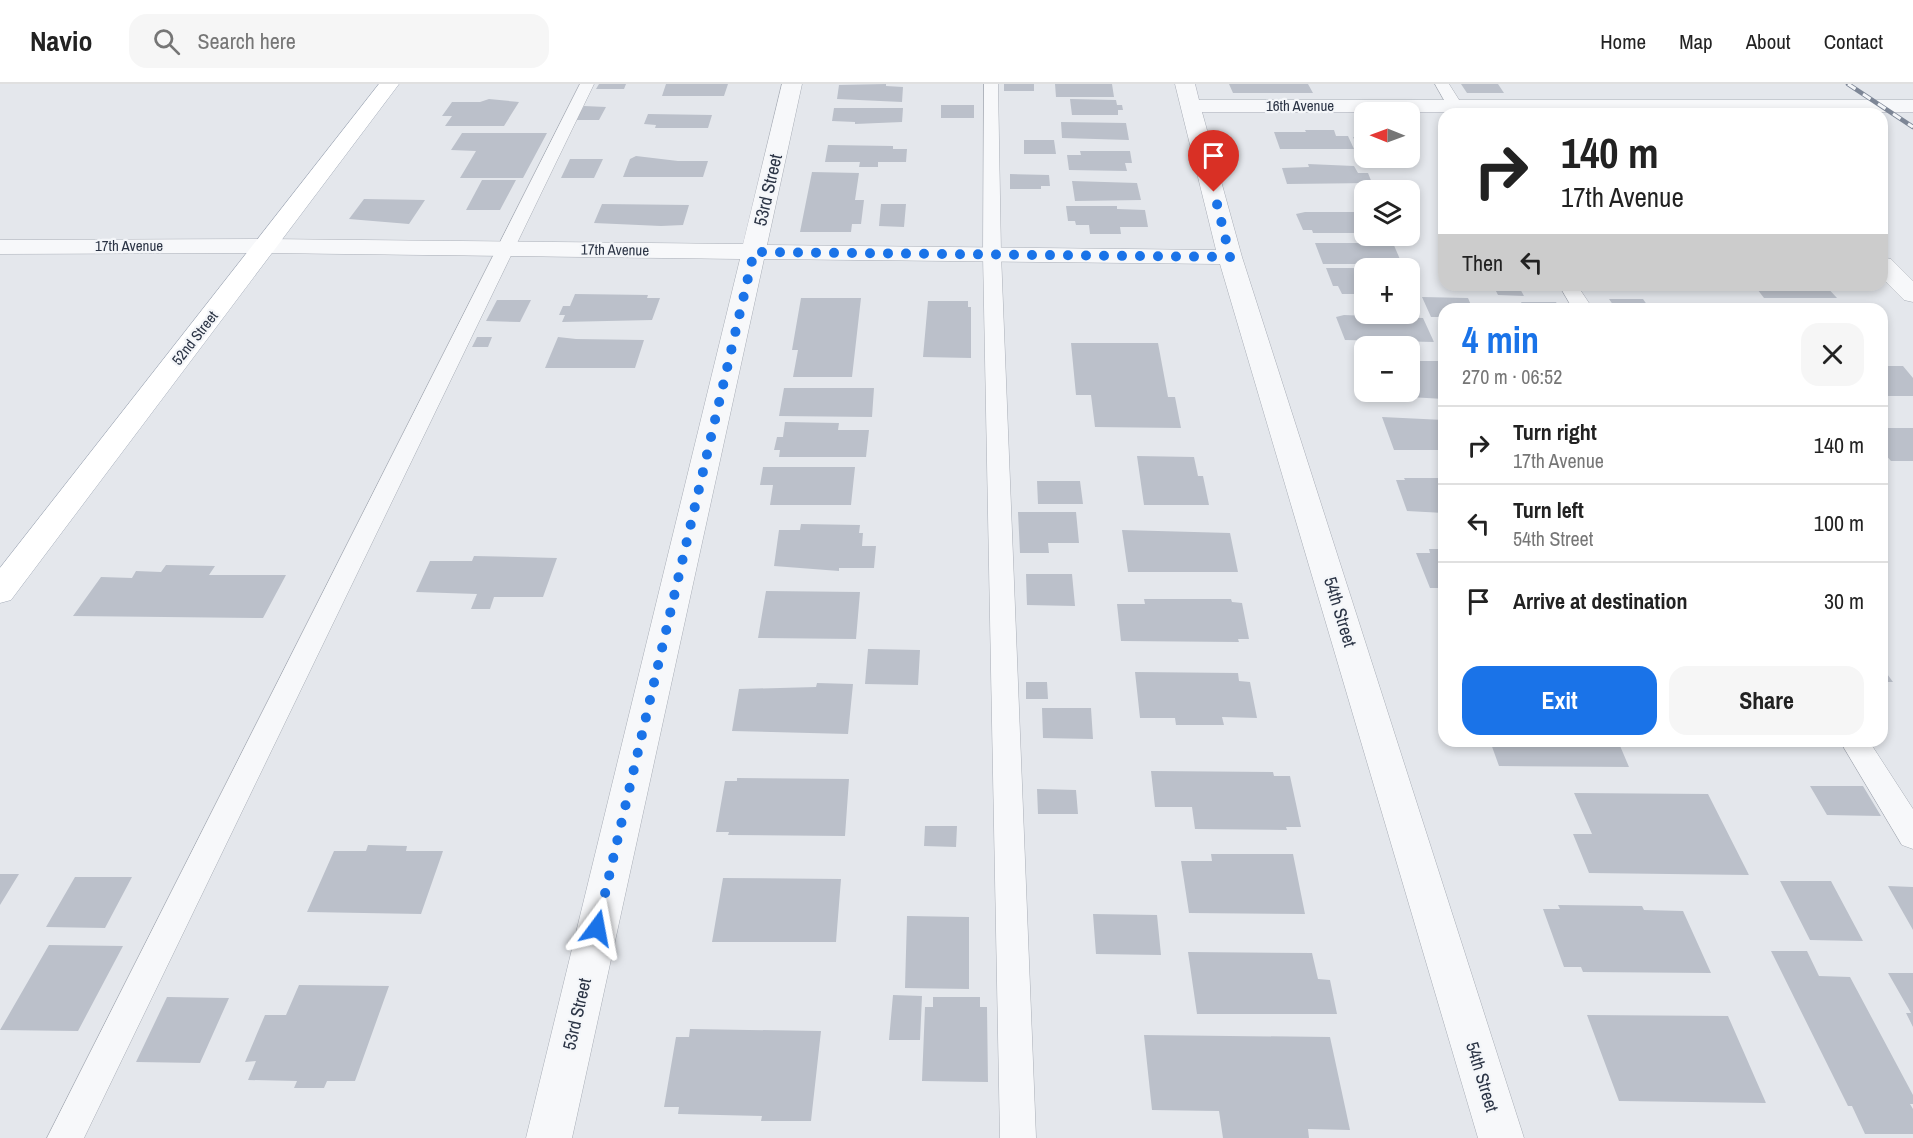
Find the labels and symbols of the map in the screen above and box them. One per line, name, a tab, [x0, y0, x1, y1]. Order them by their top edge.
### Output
street label: 16th Avenue	[1266, 95, 1334, 116]
north arrow	[1354, 102, 1420, 168]
pin	[1188, 130, 1239, 192]
street label: 53rd Street	[747, 151, 788, 228]
street label: 17th Avenue	[95, 235, 163, 256]
street label: 17th Avenue	[581, 238, 649, 261]
street label: 52nd Street	[167, 306, 223, 369]
street label: 54th Street	[1318, 574, 1363, 650]
position arrow	[565, 896, 629, 960]
street label: 53rd Street	[556, 975, 597, 1052]
street label: 54th Street	[1460, 1039, 1505, 1115]

